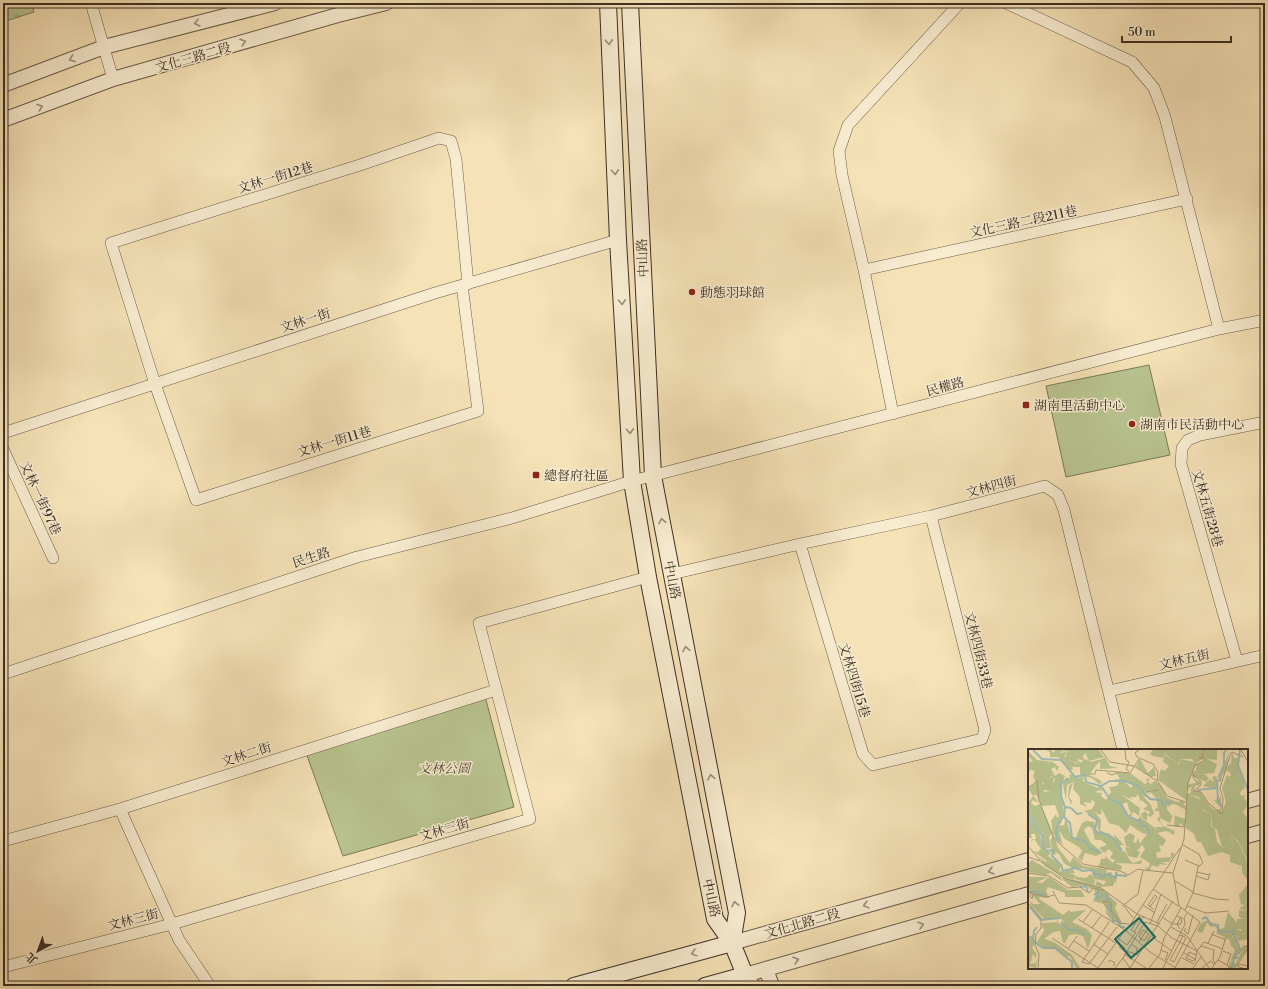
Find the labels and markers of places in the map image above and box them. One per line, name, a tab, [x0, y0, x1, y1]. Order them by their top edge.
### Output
place label: 動態羽球館	[700, 285, 765, 301]
marker: 動態羽球館	[687, 287, 697, 297]
place label: 湖南里活動中心	[1034, 398, 1125, 414]
marker: 湖南里活動中心	[1021, 400, 1031, 410]
place label: 湖南市民活動中心	[1140, 417, 1244, 433]
marker: 湖南市民活動中心	[1127, 419, 1137, 429]
place label: 總督府社區	[544, 468, 609, 484]
marker: 總督府社區	[531, 470, 541, 480]

